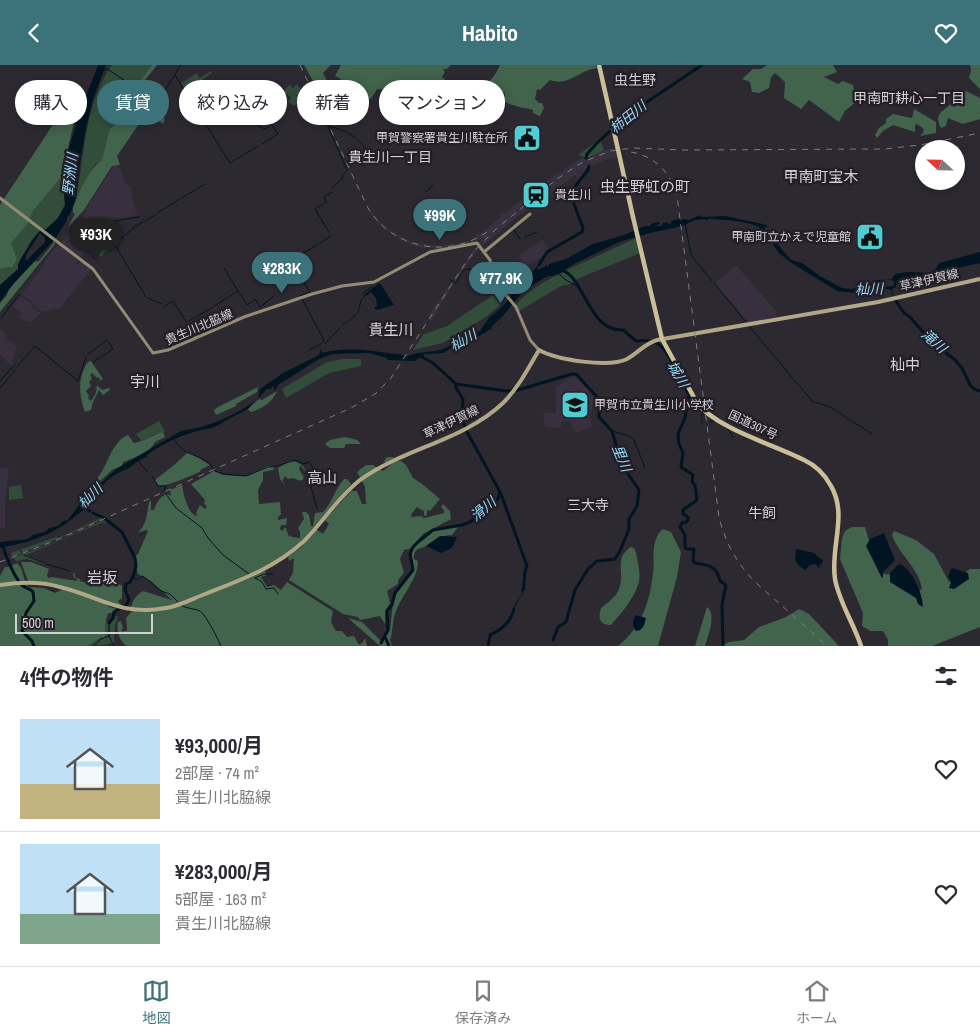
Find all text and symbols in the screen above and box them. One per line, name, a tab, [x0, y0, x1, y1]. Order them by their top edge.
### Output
text: Habito	[462, 18, 518, 48]
icon: back	[20, 19, 48, 47]
icon: heart	[932, 19, 960, 47]
district label: 虫生野	[614, 71, 656, 89]
chip: 購入	[15, 80, 87, 125]
chip: 賃貸	[97, 80, 169, 125]
chip: 絞り込み	[179, 80, 287, 125]
chip: 新着	[297, 80, 369, 125]
chip: マンション	[379, 80, 505, 125]
district label: 甲南町耕心一丁目	[853, 89, 965, 107]
water label: 柿田川	[606, 96, 652, 137]
public building icon: 甲賀警察署貴生川駐在所	[512, 123, 542, 153]
place label: 甲賀警察署貴生川駐在所	[376, 130, 508, 146]
north arrow	[915, 140, 965, 190]
map controls	[915, 140, 965, 190]
district label: 貴生川一丁目	[348, 148, 432, 166]
water label: 野洲川	[59, 150, 82, 196]
district label: 甲南町宝木	[783, 166, 859, 187]
district label: 虫生野虹の町	[600, 176, 690, 197]
station icon: 貴生川	[521, 180, 551, 210]
place label: 貴生川	[555, 187, 591, 203]
pin: ¥99K	[410, 199, 470, 241]
text: ¥99K	[424, 204, 456, 226]
pin: ¥93K	[66, 217, 126, 260]
public building icon: 甲南町立かえで児童館	[855, 222, 885, 252]
text: ¥93K	[80, 223, 112, 245]
place label: 甲南町立かえで児童館	[731, 229, 851, 245]
pin: ¥283K	[247, 251, 317, 294]
text: ¥283K	[263, 257, 301, 279]
pin: ¥77.9K	[460, 261, 542, 304]
street label: 草津伊賀線	[898, 265, 960, 295]
text: ¥77.9K	[480, 267, 522, 289]
water label: 杣川	[855, 279, 885, 298]
street label: 貴生川北脇線	[163, 306, 235, 348]
district label: 貴生川	[368, 319, 414, 340]
water label: 杣川	[446, 324, 481, 355]
water label: 滝川	[918, 325, 952, 358]
district label: 杣中	[890, 354, 920, 375]
water label: 城川	[663, 357, 694, 392]
district label: 宇川	[130, 371, 160, 392]
school or university icon: 甲賀市立貴生川小学校	[560, 390, 590, 420]
place label: 甲賀市立貴生川小学校	[594, 397, 714, 413]
street label: 草津伊賀線	[421, 402, 481, 442]
street label: 国道307号	[726, 407, 780, 443]
water label: 里川	[608, 442, 636, 476]
district label: 高山	[307, 467, 337, 488]
water label: 杣川	[74, 478, 108, 512]
water label: 滑川	[466, 492, 501, 525]
district label: 三大寺	[567, 496, 609, 514]
district label: 牛飼	[748, 504, 776, 522]
district label: 岩坂	[87, 567, 117, 588]
scale bar	[15, 611, 152, 634]
text: 500 m	[22, 614, 54, 632]
icon: filters	[932, 662, 960, 690]
text: 4件の物件	[20, 663, 114, 692]
text: ¥93,000/月	[175, 731, 263, 760]
icon: home	[60, 739, 120, 799]
icon: heart	[932, 755, 960, 783]
text: 2部屋 · 74 m²	[175, 762, 259, 784]
text: 貴生川北脇線	[175, 786, 271, 808]
text: ¥283,000/月	[175, 857, 273, 886]
icon: home	[60, 864, 120, 924]
icon: heart	[932, 880, 960, 908]
text: 5部屋 · 163 m²	[175, 888, 266, 910]
text: 貴生川北脇線	[175, 912, 271, 934]
tab: 地図	[142, 977, 170, 1027]
tab: 保存済み	[455, 977, 511, 1027]
tab: ホーム	[796, 977, 838, 1027]

